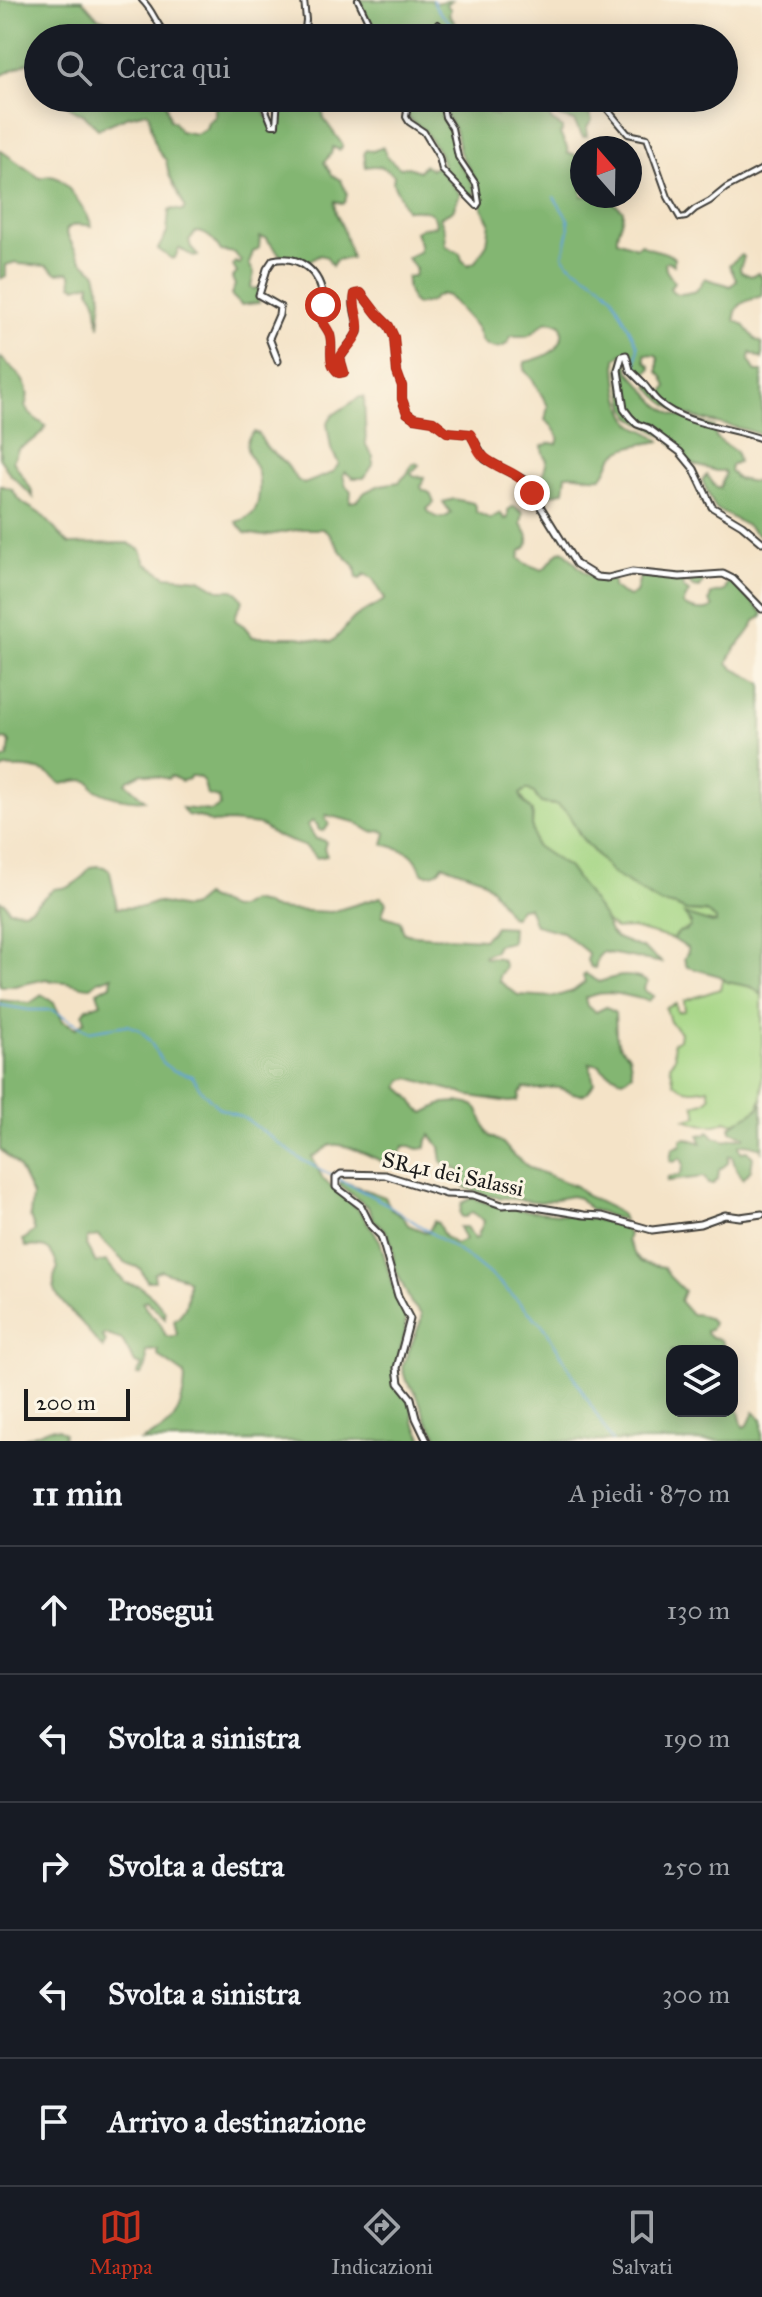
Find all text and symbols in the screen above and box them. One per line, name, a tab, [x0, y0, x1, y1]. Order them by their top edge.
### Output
search box	[24, 24, 738, 112]
icon: search	[52, 46, 96, 90]
text: Cerca qui	[116, 50, 230, 86]
north arrow	[570, 136, 642, 208]
route start	[305, 287, 341, 323]
route end	[514, 475, 550, 511]
street label: SR41 dei Salassi	[380, 1146, 526, 1202]
map controls	[666, 1345, 738, 1417]
button: layers	[666, 1345, 738, 1417]
scale bar	[24, 1385, 130, 1421]
text: 200 m	[36, 1389, 96, 1416]
text: 11 min	[32, 1473, 123, 1514]
text: A piedi · 870 m	[569, 1477, 730, 1509]
icon: ahead	[32, 1588, 76, 1632]
text: Prosegui	[108, 1592, 213, 1628]
text: 130 m	[667, 1594, 730, 1626]
icon: left	[32, 1716, 76, 1760]
text: Svolta a sinistra	[108, 1720, 300, 1756]
text: 190 m	[663, 1722, 730, 1754]
icon: right	[32, 1844, 76, 1888]
text: Svolta a destra	[108, 1848, 284, 1884]
text: 250 m	[663, 1850, 730, 1882]
icon: left	[32, 1972, 76, 2016]
text: Svolta a sinistra	[108, 1976, 300, 2012]
text: 300 m	[662, 1978, 730, 2010]
icon: arrive	[32, 2100, 76, 2144]
text: Arrivo a destinazione	[108, 2104, 366, 2140]
tab: Mappa	[89, 2205, 152, 2280]
tab: Indicazioni	[331, 2205, 433, 2280]
tab: Salvati	[612, 2205, 673, 2280]

